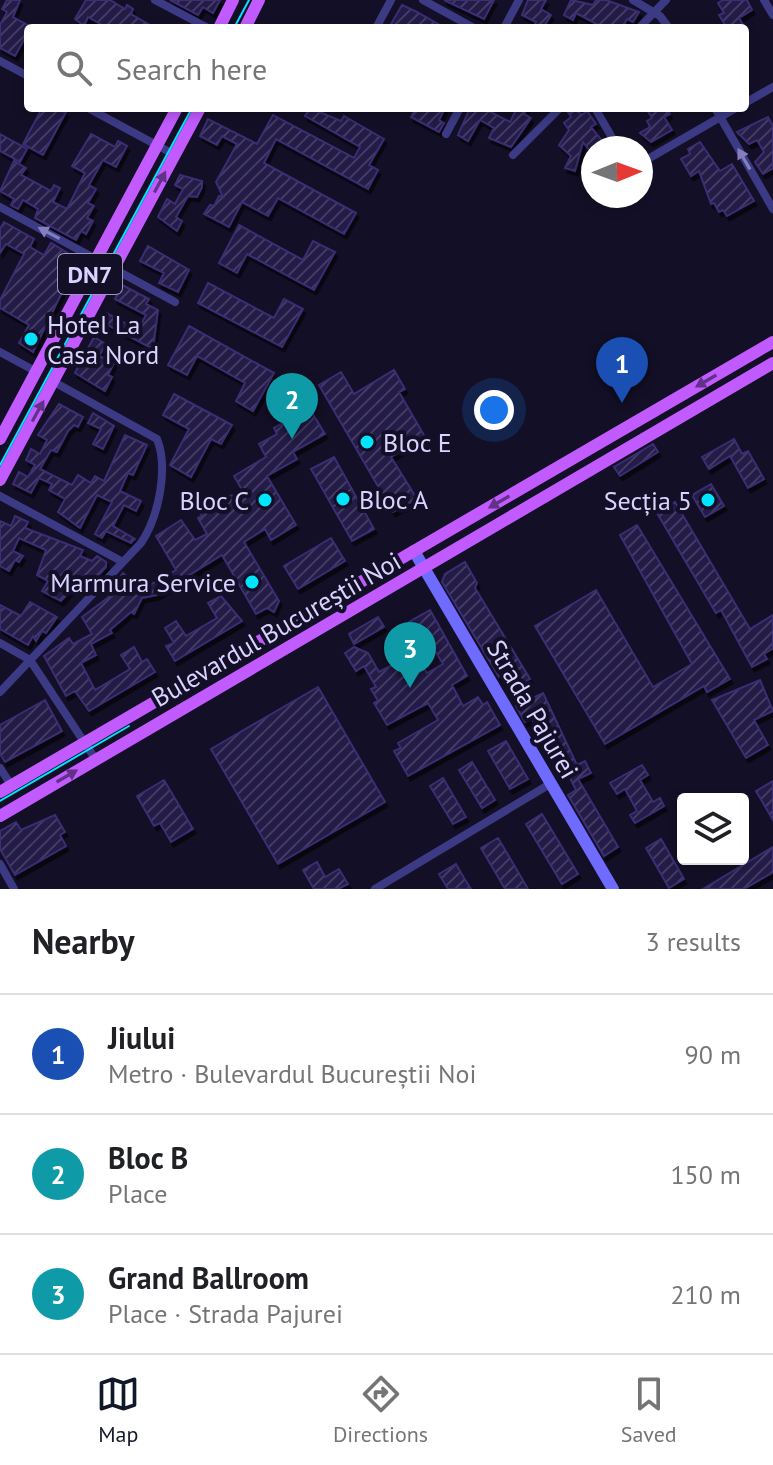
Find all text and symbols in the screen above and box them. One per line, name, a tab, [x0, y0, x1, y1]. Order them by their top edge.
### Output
search box	[24, 24, 749, 112]
icon: search	[52, 46, 96, 90]
text: Search here	[116, 49, 267, 88]
north arrow	[581, 136, 653, 208]
one-way arrow	[737, 147, 751, 170]
one-way arrow	[153, 171, 167, 194]
one-way arrow	[38, 227, 60, 241]
road number: DN7	[58, 254, 122, 294]
place label: Hotel La Casa Nord	[47, 308, 159, 371]
marker: Hotel La Casa Nord	[22, 330, 40, 348]
pin: 1	[596, 337, 648, 403]
pin: 2	[266, 373, 318, 439]
one-way arrow	[694, 374, 717, 388]
your location	[474, 390, 514, 430]
one-way arrow	[31, 400, 44, 423]
place label: Bloc E	[383, 426, 452, 459]
marker: Bloc E	[358, 433, 376, 451]
place label: Bloc A	[359, 483, 428, 516]
place label: Bloc C	[179, 484, 249, 517]
place label: Secția 5	[604, 484, 692, 517]
marker: Bloc A	[334, 490, 352, 508]
marker: Bloc C	[256, 491, 274, 509]
marker: Secția 5	[699, 491, 717, 509]
one-way arrow	[487, 495, 510, 509]
street label: Bulevardul Bucureștii Noi	[146, 544, 406, 714]
place label: Marmura Service	[50, 566, 236, 599]
marker: Marmura Service	[243, 573, 261, 591]
pin: 3	[384, 622, 436, 688]
street label: Strada Pajurei	[480, 634, 586, 784]
one-way arrow	[56, 769, 78, 783]
map controls	[677, 793, 749, 865]
button: layers	[677, 793, 749, 865]
text: Nearby	[32, 919, 134, 963]
text: 3 results	[646, 925, 741, 958]
text: Jiului	[108, 1018, 175, 1057]
text: 1	[51, 1038, 65, 1071]
text: 90 m	[685, 1038, 741, 1071]
text: Metro · Bulevardul Bucureștii Noi	[108, 1057, 476, 1090]
text: Bloc B	[108, 1138, 188, 1177]
text: 2	[51, 1158, 65, 1191]
text: 150 m	[670, 1158, 741, 1191]
text: Place	[108, 1177, 167, 1210]
text: Grand Ballroom	[108, 1258, 309, 1297]
text: 3	[51, 1278, 65, 1311]
text: 210 m	[670, 1278, 741, 1311]
text: Place · Strada Pajurei	[108, 1297, 343, 1330]
tab: Map	[96, 1372, 140, 1448]
tab: Directions	[333, 1372, 428, 1448]
tab: Saved	[621, 1372, 677, 1448]

